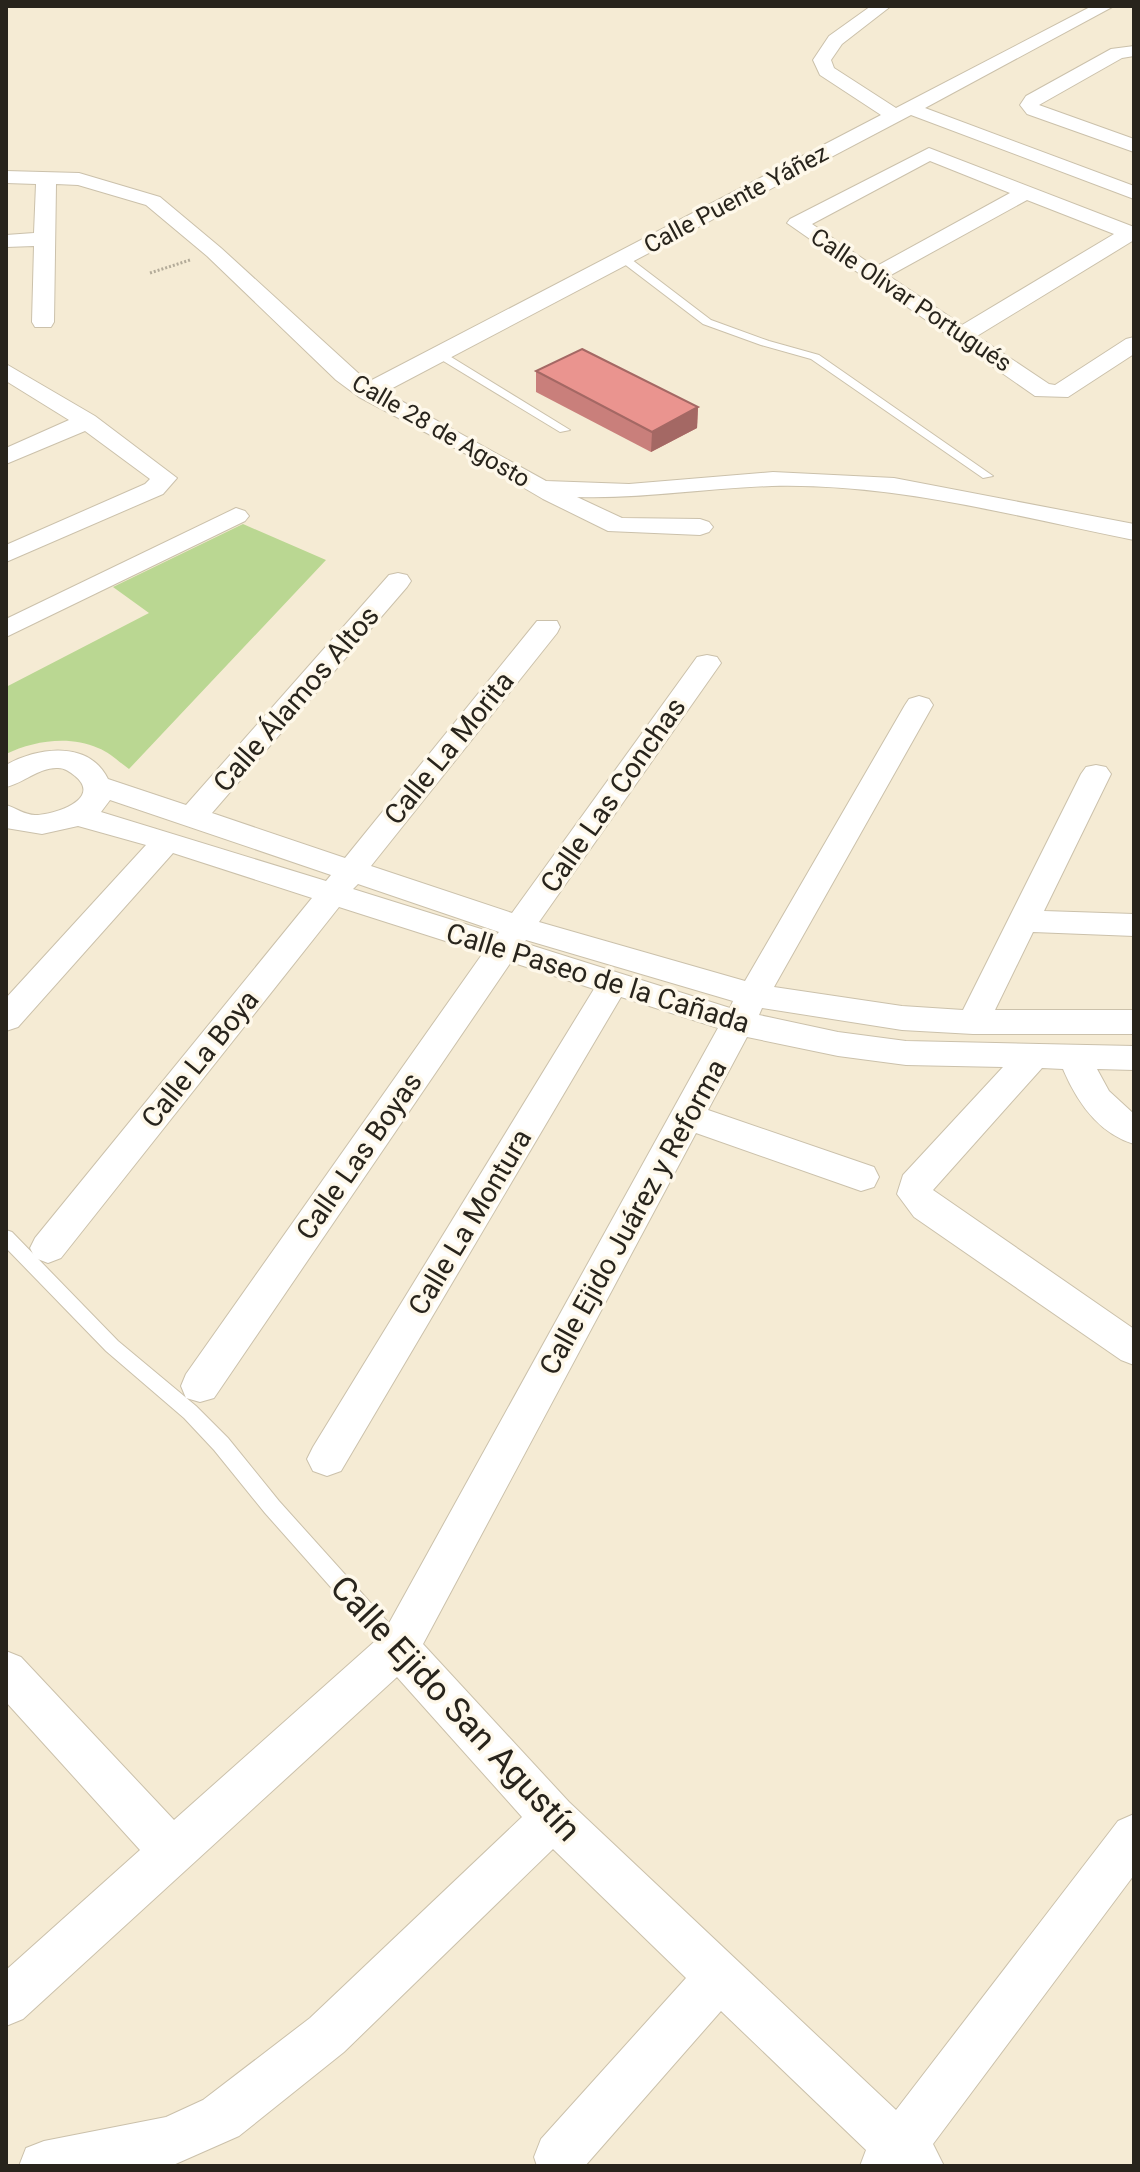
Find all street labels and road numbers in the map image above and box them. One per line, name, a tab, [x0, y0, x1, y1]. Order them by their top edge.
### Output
street label: Calle Puente Yáñez	[639, 139, 833, 259]
street label: Calle Olivar Portugués	[805, 222, 1017, 378]
street label: Calle 28 de Agosto	[347, 369, 535, 493]
street label: Calle Álamos Altos	[206, 599, 386, 799]
street label: Calle La Morita	[377, 665, 521, 831]
street label: Calle Las Conchas	[534, 691, 692, 899]
street label: Calle Paseo de la Cañada	[442, 916, 754, 1040]
street label: Calle La Boya	[134, 983, 266, 1135]
street label: Calle Ejido Juárez y Reforma	[532, 1054, 734, 1380]
street label: Calle Las Boyas	[289, 1066, 429, 1246]
street label: Calle La Montura	[402, 1123, 538, 1321]
street label: Calle Ejido San Agustín	[323, 1567, 589, 1849]

